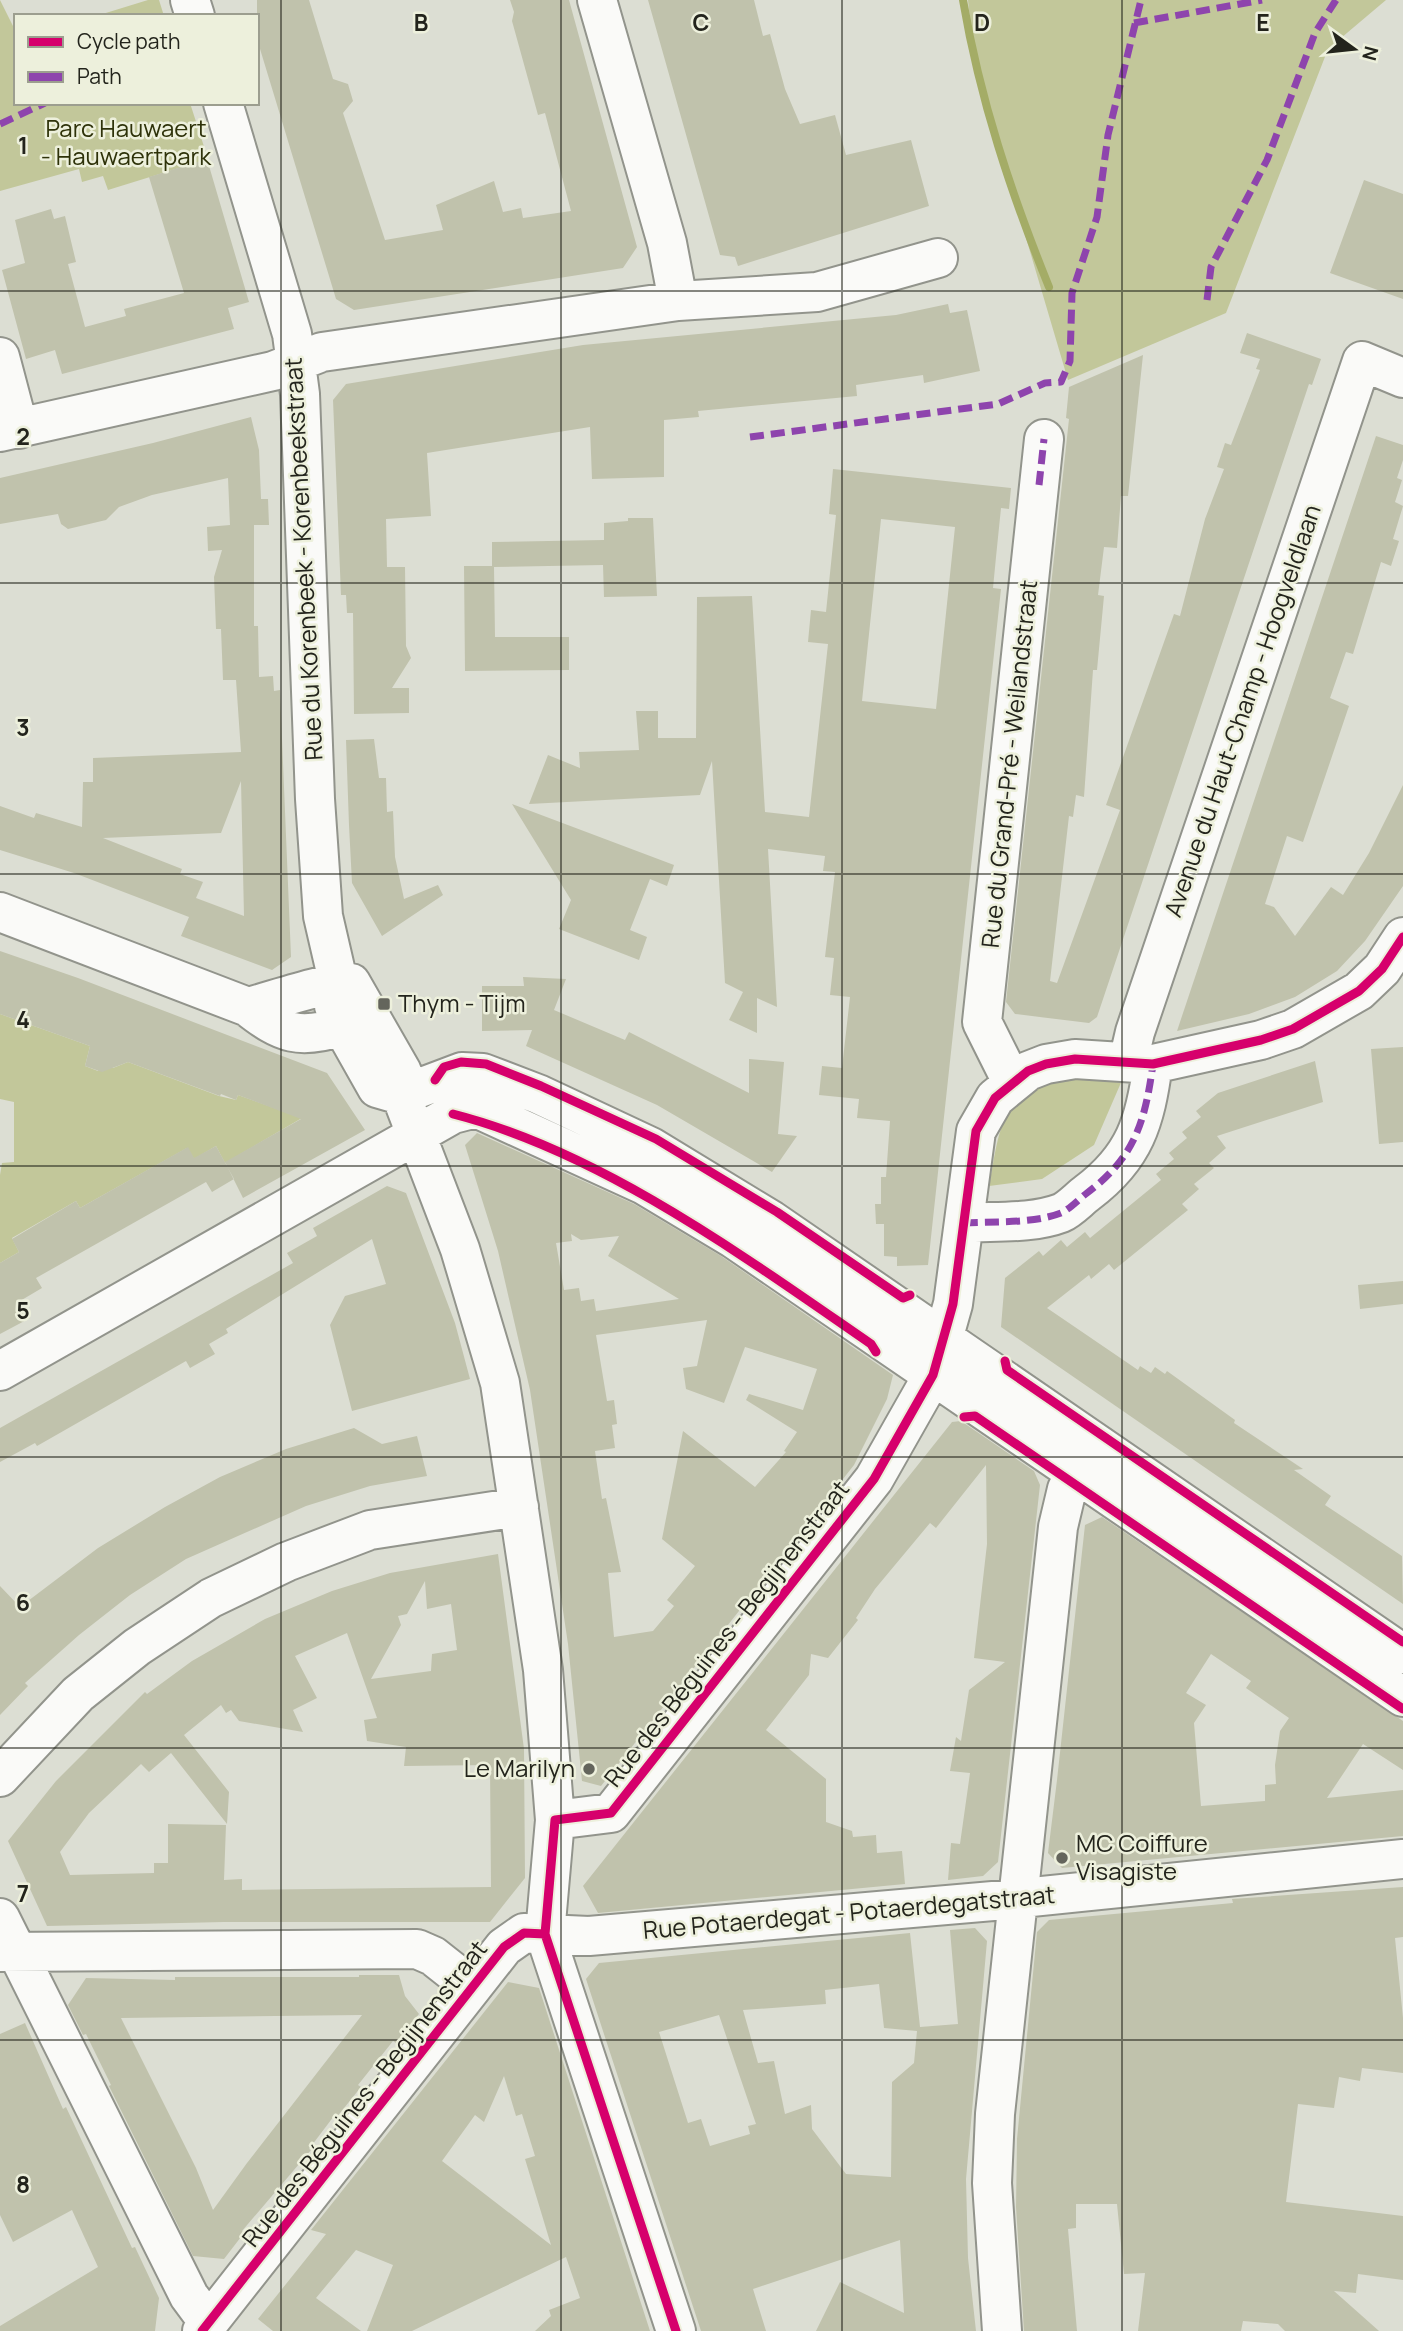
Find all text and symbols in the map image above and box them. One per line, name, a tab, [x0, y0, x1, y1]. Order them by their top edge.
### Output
text: B	[414, 6, 428, 38]
text: C	[693, 6, 710, 38]
text: D	[974, 6, 990, 38]
text: E	[1256, 6, 1270, 38]
legend	[14, 14, 259, 105]
north arrow	[1319, 14, 1389, 84]
text: Cycle path	[77, 27, 180, 55]
text: N	[1356, 43, 1385, 63]
text: Path	[77, 62, 122, 90]
park label: Parc Hauwaert - Hauwaertpark	[41, 111, 212, 172]
text: 1	[18, 129, 28, 161]
street label: Rue du Korenbeek - Korenbeekstraat	[275, 357, 330, 761]
text: 2	[16, 420, 30, 452]
street label: Avenue du Haut-Champ - Hoogveldlaan	[1155, 500, 1328, 921]
street label: Rue du Grand-Pré - Weilandstraat	[973, 578, 1044, 950]
text: 3	[16, 711, 30, 743]
place label: Thym - Tijm	[398, 986, 526, 1019]
marker: Thym - Tijm	[376, 996, 392, 1012]
text: 4	[16, 1003, 30, 1035]
text: 5	[16, 1294, 30, 1326]
street label: Rue des Béguines - Begijnenstraat	[596, 1473, 856, 1793]
text: 6	[16, 1586, 30, 1618]
place label: Le Marilyn	[464, 1751, 575, 1784]
marker: Le Marilyn	[581, 1761, 597, 1777]
place label: MC Coiffure Visagiste	[1076, 1826, 1208, 1887]
marker: MC Coiffure Visagiste	[1054, 1850, 1070, 1866]
text: 7	[17, 1877, 29, 1909]
street label: Rue Potaerdegat - Potaerdegatstraat	[642, 1877, 1056, 1946]
street label: Rue des Béguines - Begijnenstraat	[234, 1933, 494, 2253]
text: 8	[16, 2168, 30, 2200]

